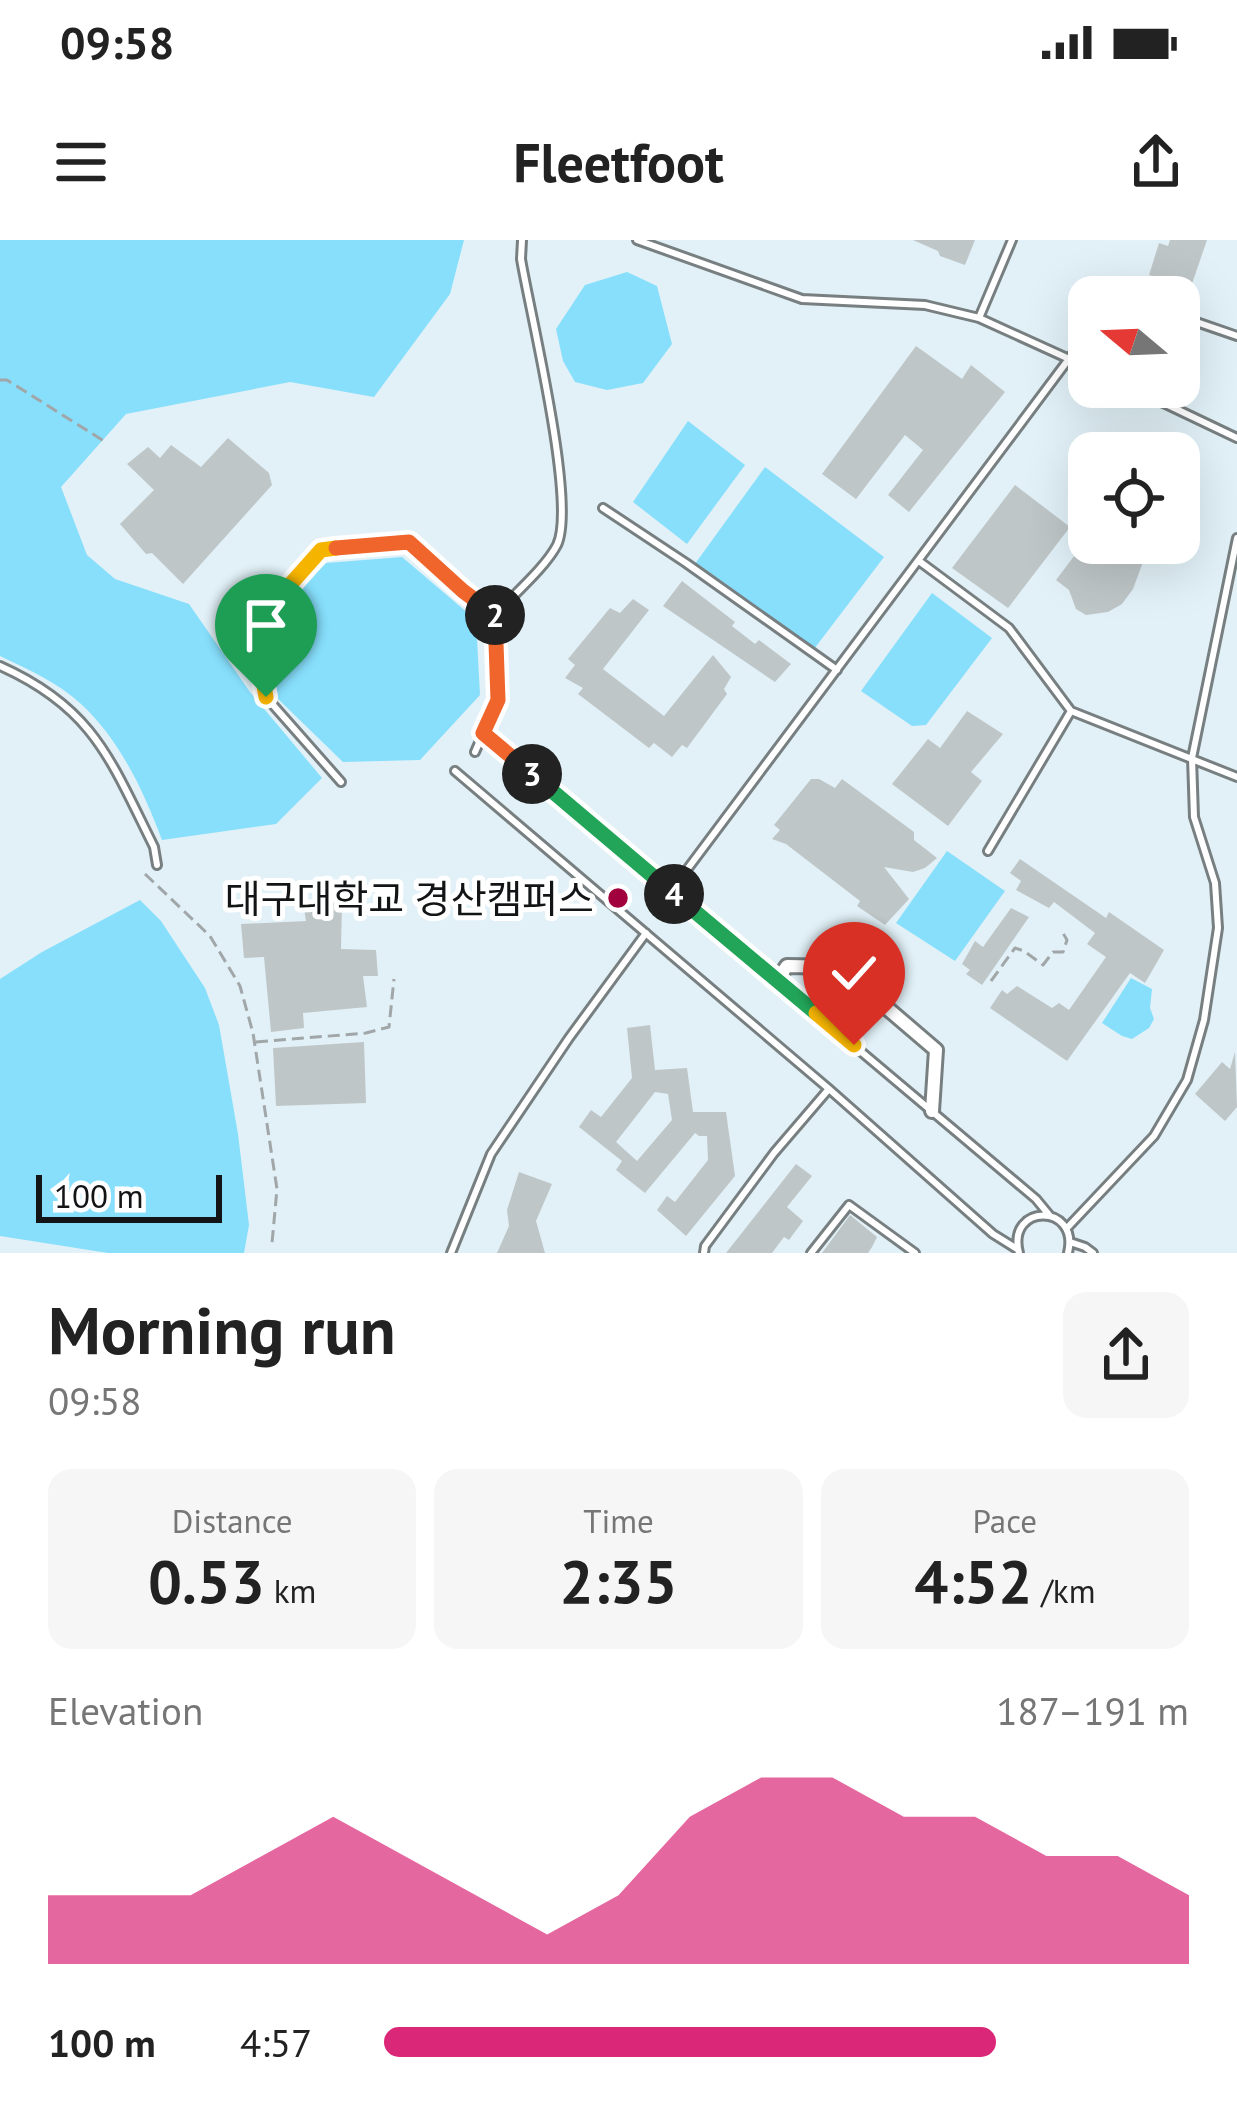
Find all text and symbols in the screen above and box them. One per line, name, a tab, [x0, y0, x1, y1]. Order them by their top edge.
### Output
text: 09:58	[60, 13, 174, 71]
text: Fleetfoot	[513, 127, 724, 197]
icon: menu	[48, 129, 114, 195]
icon: share	[1123, 129, 1189, 195]
north arrow	[1068, 276, 1200, 408]
map controls	[1068, 276, 1200, 564]
button: locate	[1068, 432, 1200, 564]
pin	[215, 574, 317, 697]
pin: 2	[465, 585, 525, 645]
icon: arrive	[233, 592, 299, 658]
text: 2	[486, 593, 504, 636]
pin: 3	[502, 744, 562, 804]
text: 3	[523, 752, 541, 795]
pin: 4	[644, 864, 704, 924]
text: 4	[665, 872, 683, 915]
place label: 대구대학교 경산캠퍼스	[225, 873, 594, 924]
marker: 대구대학교 경산캠퍼스	[605, 885, 631, 911]
pin	[803, 922, 905, 1045]
icon: check	[821, 940, 887, 1006]
scale bar	[36, 1169, 222, 1222]
text: 100 m	[54, 1174, 144, 1217]
text: Morning run	[48, 1287, 396, 1372]
button: share	[1063, 1292, 1189, 1418]
text: 09:58	[48, 1375, 142, 1426]
text: Distance	[172, 1499, 293, 1542]
text: Time	[583, 1499, 654, 1542]
text: Pace	[973, 1499, 1037, 1542]
text: 0.53	[148, 1542, 265, 1620]
text: 2:35	[559, 1542, 678, 1620]
text: 4:52	[914, 1542, 1032, 1620]
text: km	[265, 1569, 316, 1612]
text: /km	[1032, 1569, 1095, 1612]
text: Elevation	[48, 1685, 203, 1736]
text: 187–191 m	[996, 1685, 1189, 1736]
text: 100 m	[48, 2017, 156, 2068]
text: 4:57	[240, 2017, 312, 2068]

